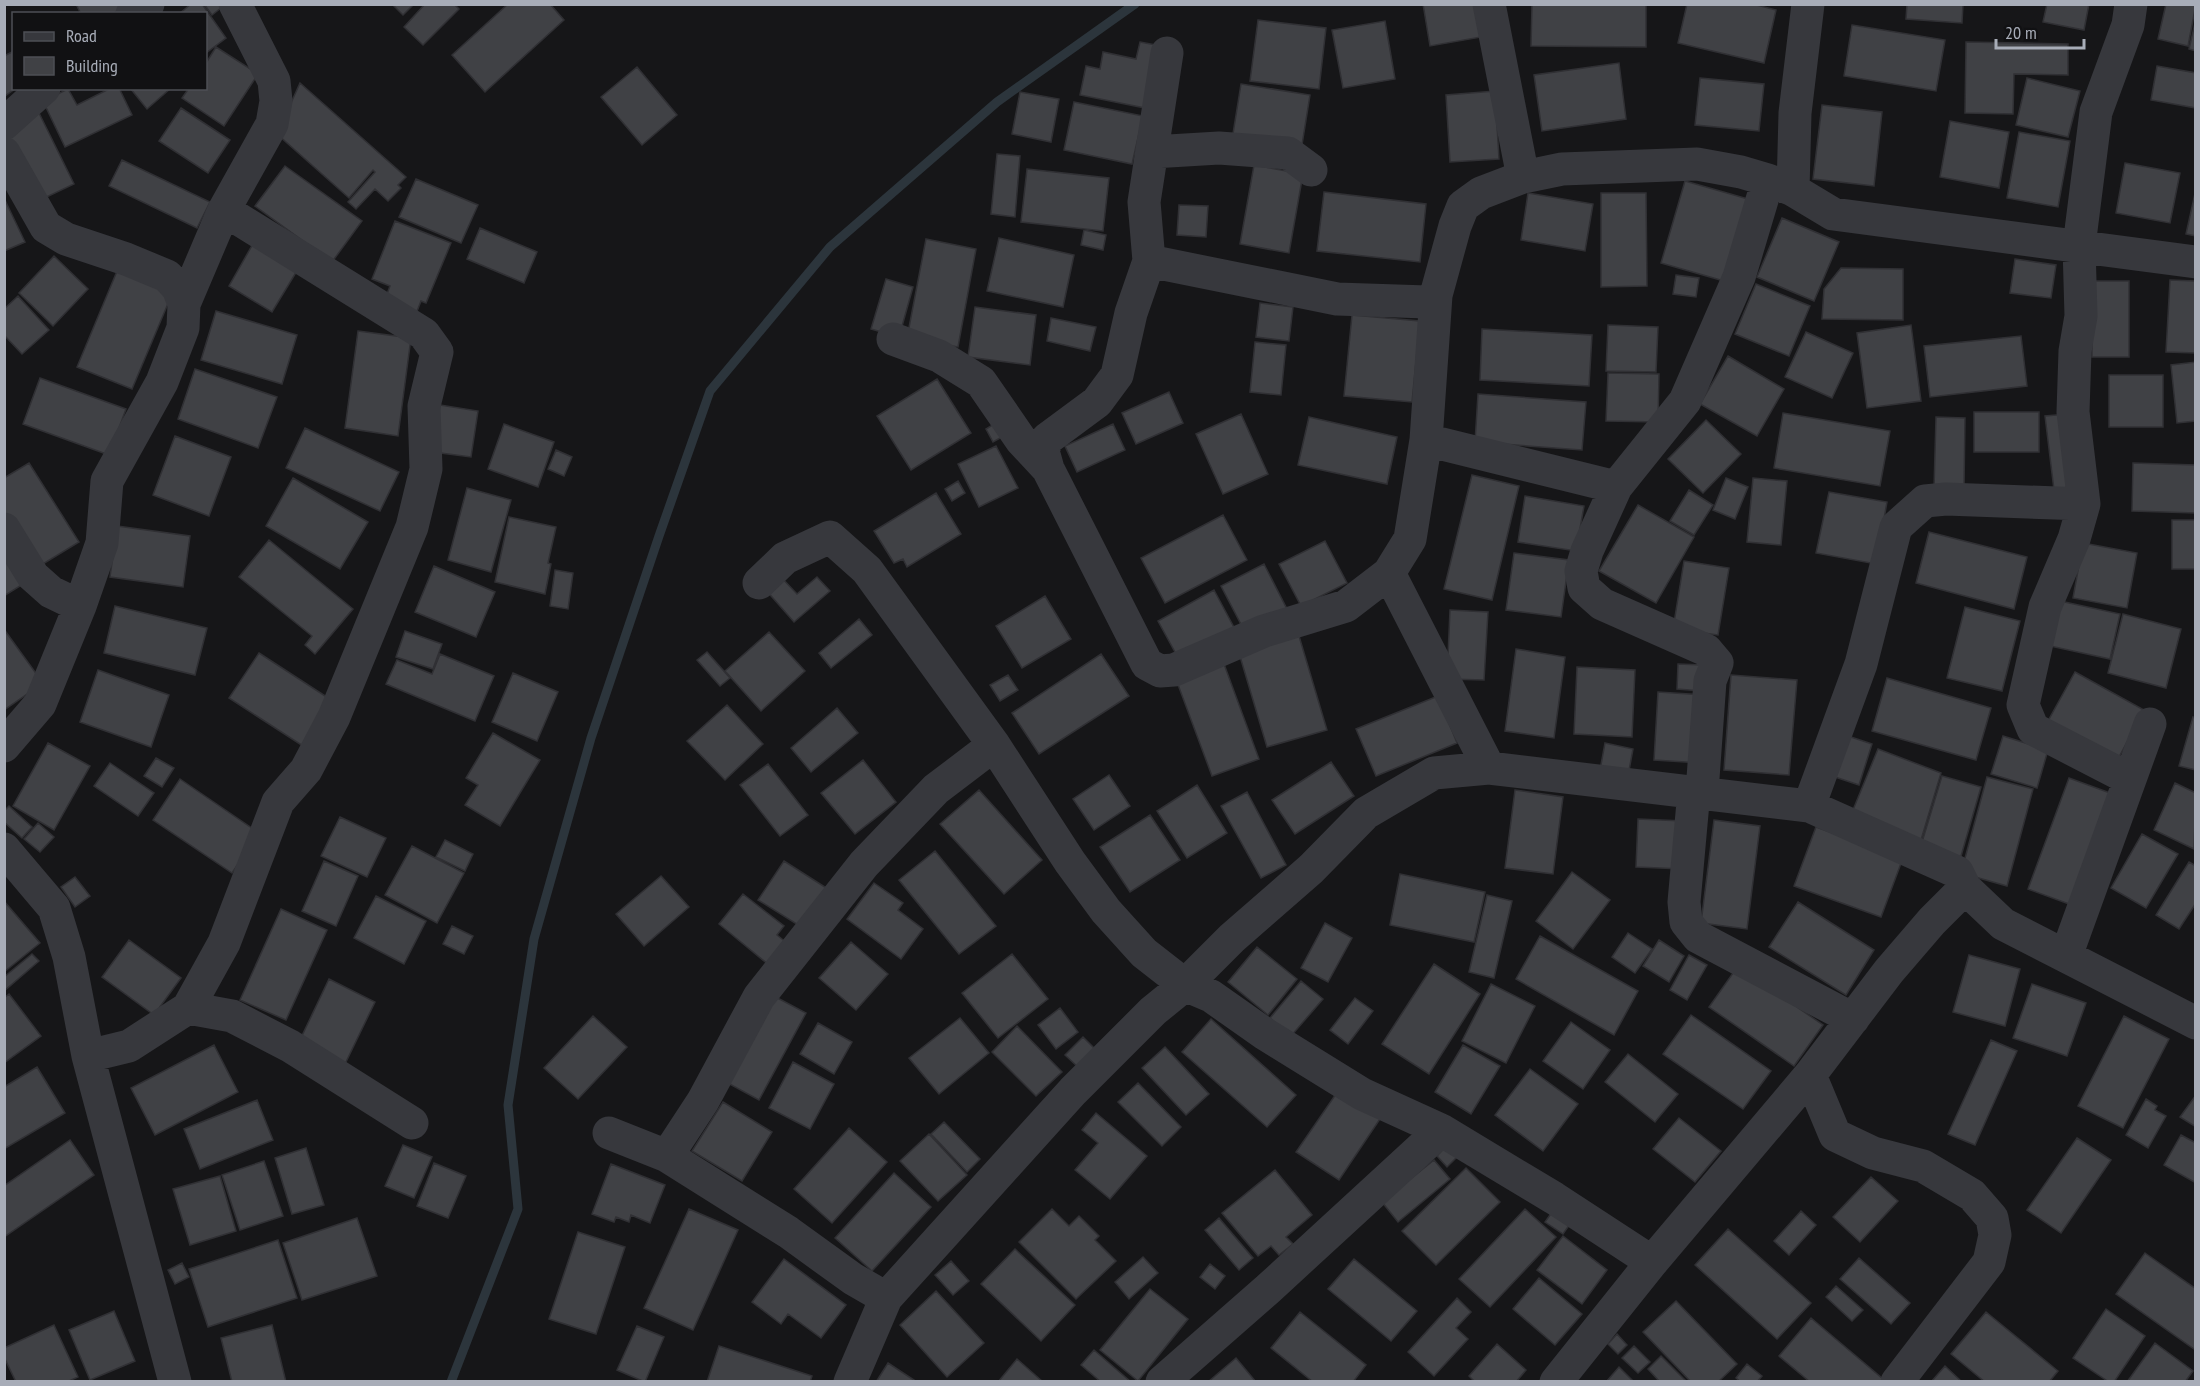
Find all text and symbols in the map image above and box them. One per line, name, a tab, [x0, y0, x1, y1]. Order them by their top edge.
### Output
legend	[12, 12, 207, 90]
scale bar	[1996, 12, 2084, 50]
text: 20 m	[2005, 21, 2037, 44]
text: Road	[66, 24, 97, 47]
text: Building	[66, 54, 118, 77]

